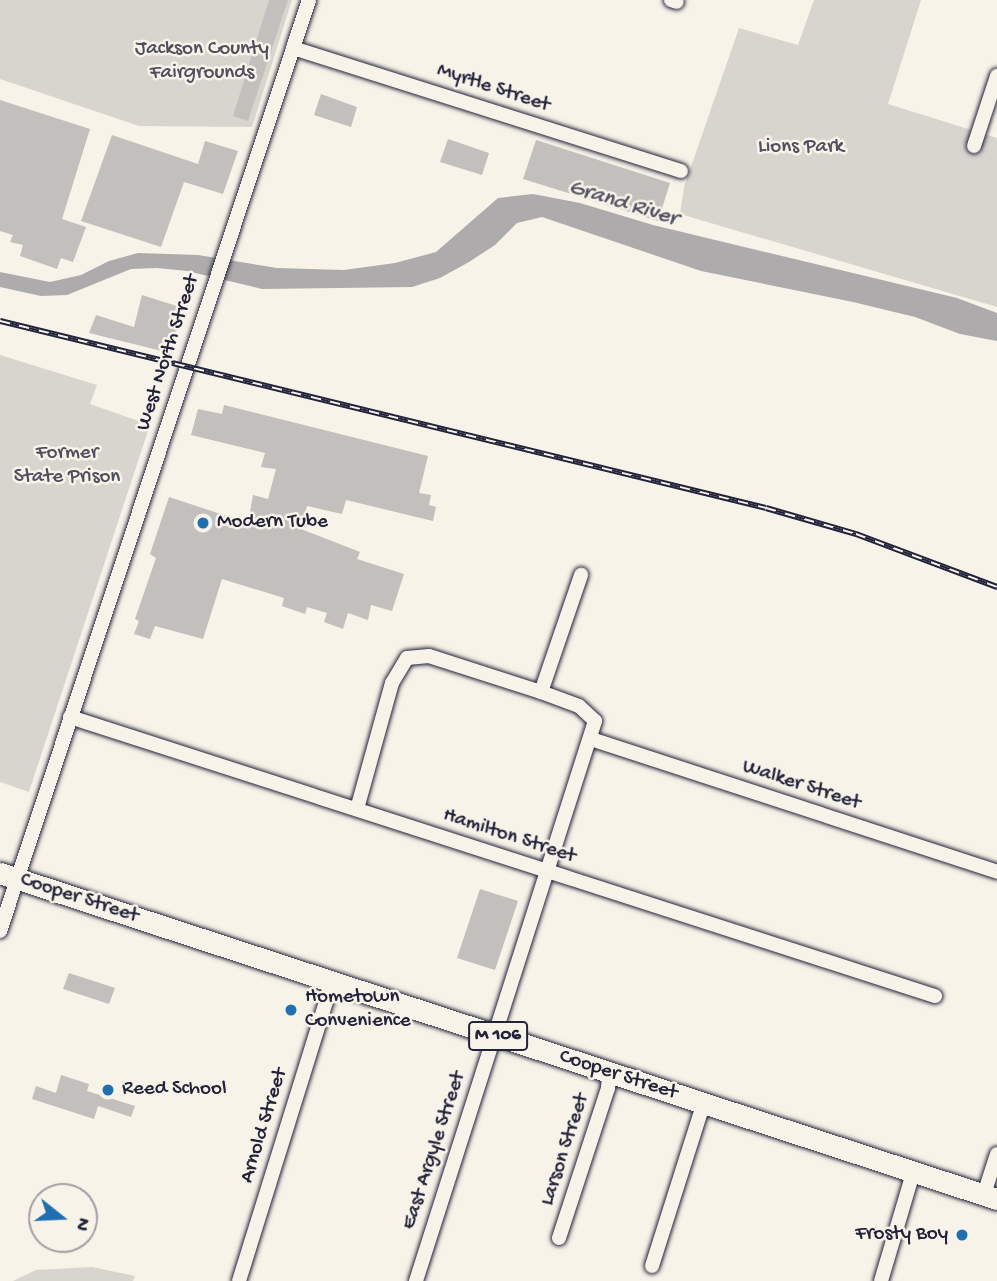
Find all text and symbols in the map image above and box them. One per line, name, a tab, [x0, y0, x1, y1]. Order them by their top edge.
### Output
park label: Jackson County Fairgrounds	[135, 37, 269, 87]
street label: Myrtle Street	[433, 59, 553, 119]
park label: Lions Park	[758, 135, 844, 161]
water label: Grand River	[565, 174, 681, 234]
street label: West North Street	[132, 272, 206, 434]
park label: Former State Prison	[14, 441, 120, 491]
place label: Modern Tube	[217, 510, 328, 536]
marker: Modern Tube	[195, 515, 211, 531]
street label: Walker Street	[739, 755, 863, 817]
street label: Hamilton Street	[439, 804, 579, 870]
street label: Cooper Street	[17, 868, 141, 930]
place label: Hometown Convenience	[305, 985, 411, 1035]
marker: Hometown Convenience	[283, 1002, 299, 1018]
road number: M 106	[466, 1020, 530, 1052]
street label: Cooper Street	[556, 1045, 680, 1107]
street label: Arnold Street	[236, 1066, 294, 1186]
street label: East Argyle Street	[398, 1069, 472, 1233]
place label: Reed School	[122, 1077, 227, 1103]
marker: Reed School	[100, 1082, 116, 1098]
street label: Larson Street	[536, 1091, 596, 1209]
north arrow	[28, 1183, 98, 1253]
text: N	[69, 1215, 94, 1233]
place label: Frosty Boy	[855, 1222, 948, 1248]
marker: Frosty Boy	[954, 1227, 970, 1243]

